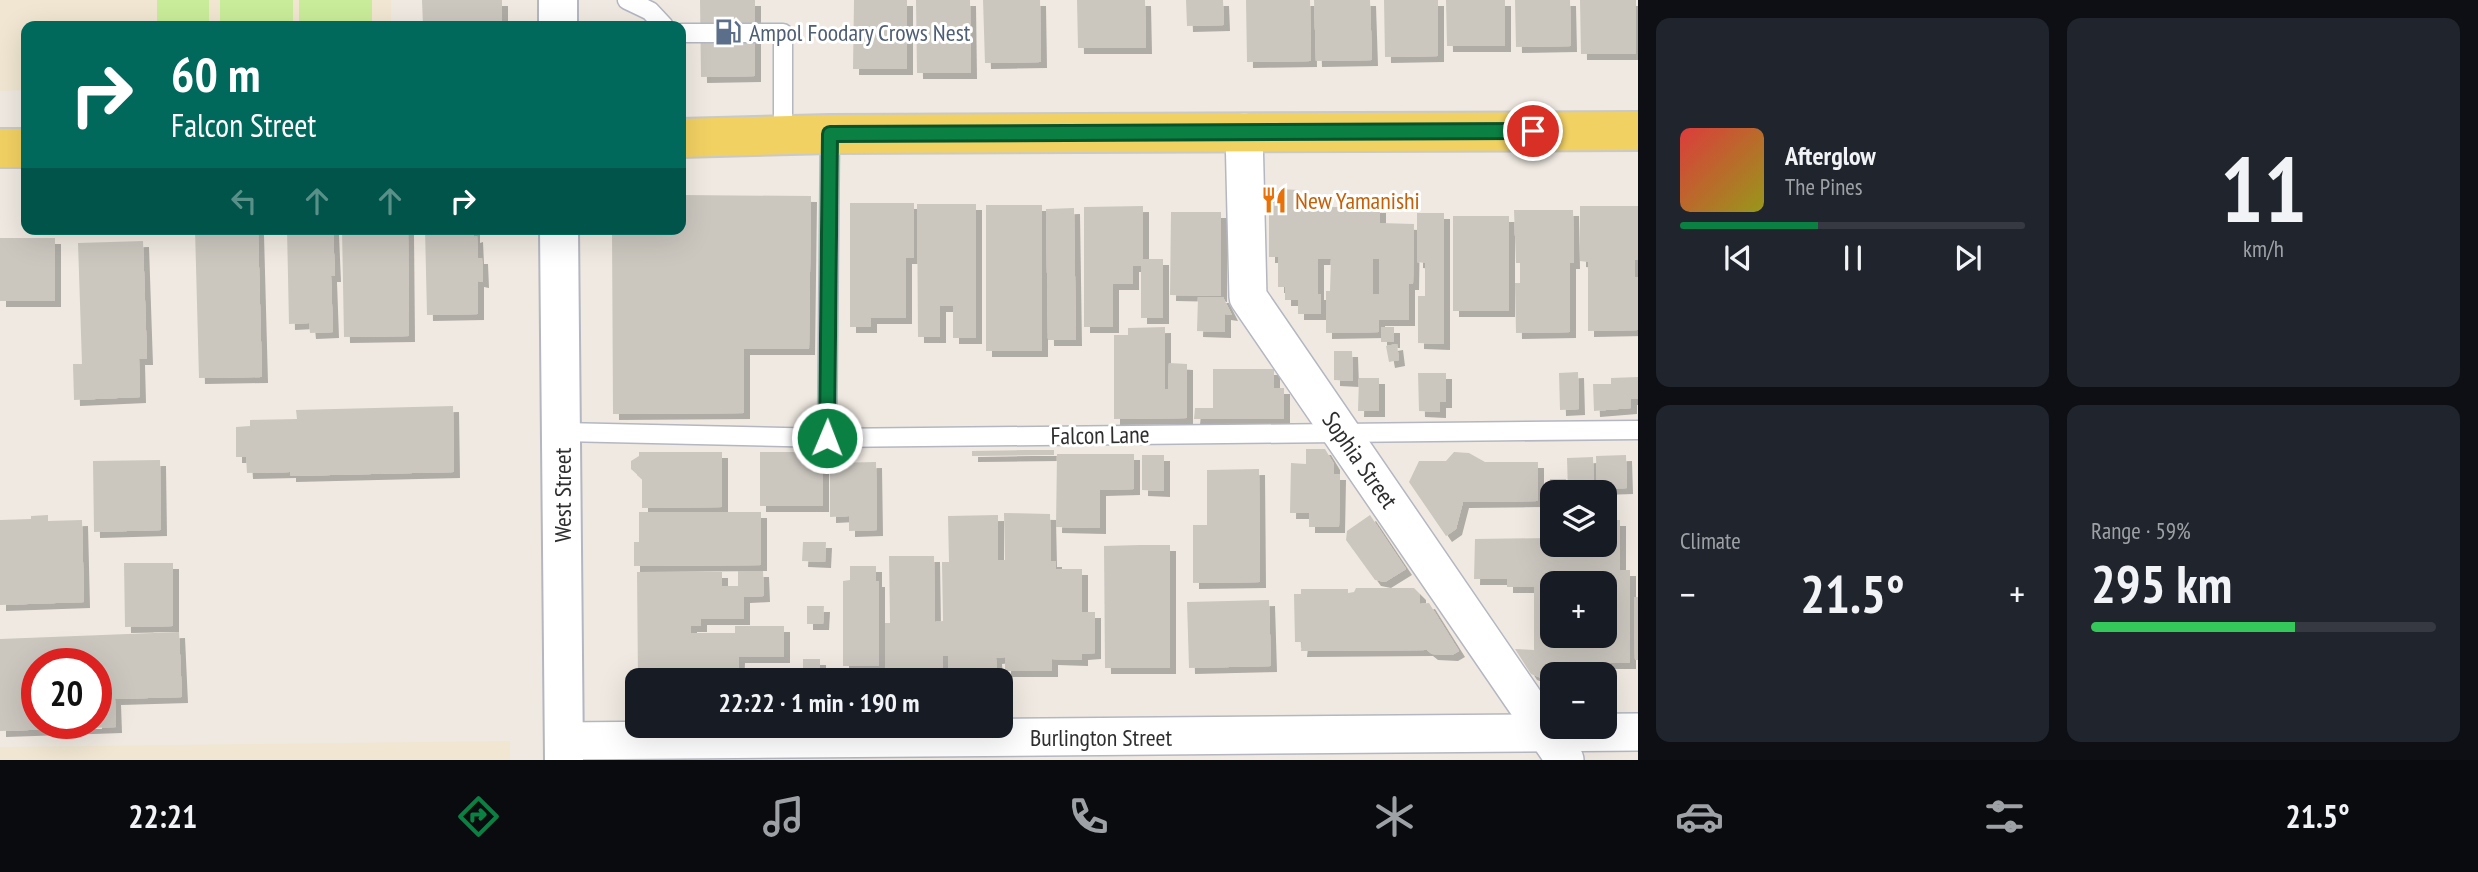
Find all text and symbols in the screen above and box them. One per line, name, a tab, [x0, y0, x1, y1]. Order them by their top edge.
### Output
fuel station icon: Ampol Foodary Crows Nest	[713, 17, 743, 47]
place label: Ampol Foodary Crows Nest	[749, 17, 971, 48]
text: 60 m	[171, 42, 260, 106]
icon: right	[56, 49, 147, 140]
pin	[1503, 101, 1563, 161]
text: Falcon Street	[171, 104, 316, 146]
icon: arrive	[1514, 112, 1552, 150]
text: 11	[2220, 129, 2307, 247]
text: Afterglow	[1785, 139, 1876, 172]
text: The Pines	[1785, 172, 1863, 201]
icon: left	[225, 182, 263, 220]
icon: ahead	[298, 182, 336, 220]
icon: ahead	[371, 182, 409, 220]
icon: right	[444, 182, 482, 220]
restaurant icon: New Yamanishi	[1259, 185, 1289, 215]
place label: New Yamanishi	[1295, 185, 1420, 216]
text: km/h	[2243, 234, 2284, 263]
icon: previous	[1719, 239, 1757, 277]
icon: pause	[1834, 239, 1872, 277]
icon: next	[1949, 239, 1987, 277]
position arrow	[790, 401, 864, 475]
street label: Sophia Street	[1315, 406, 1405, 515]
street label: Falcon Lane	[1050, 419, 1150, 451]
street label: West Street	[547, 447, 578, 542]
map controls	[1540, 480, 1617, 739]
button: layers	[1540, 480, 1617, 557]
text: Range · 59%	[2091, 516, 2191, 545]
text: Climate	[1680, 526, 1741, 555]
text: 295 km	[2091, 550, 2232, 617]
text: 21.5°	[1800, 560, 1905, 627]
text: −	[1680, 569, 1696, 618]
text: +	[2009, 569, 2025, 618]
button: +	[1540, 571, 1617, 648]
speed limit sign: 20	[21, 648, 112, 739]
button: −	[1540, 662, 1617, 739]
text: 22:22 · 1 min · 190 m	[719, 686, 919, 719]
street label: Burlington Street	[1030, 722, 1172, 753]
icon: directions	[454, 792, 503, 841]
icon: music	[759, 792, 808, 841]
icon: phone	[1064, 792, 1113, 841]
icon: climate	[1370, 792, 1419, 841]
icon: car	[1675, 792, 1724, 841]
icon: filters	[1980, 792, 2029, 841]
text: 22:21	[128, 795, 197, 837]
text: 21.5°	[2285, 795, 2350, 837]

